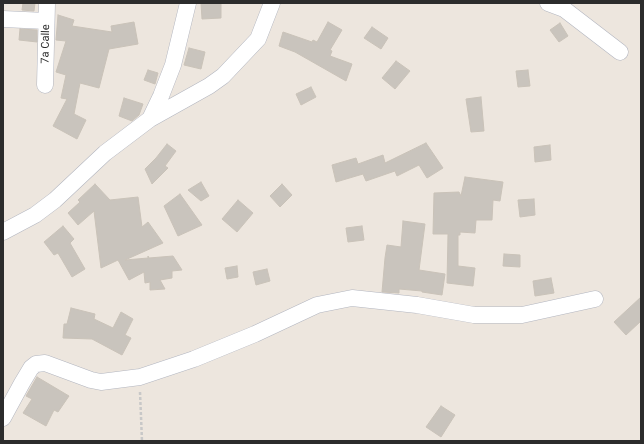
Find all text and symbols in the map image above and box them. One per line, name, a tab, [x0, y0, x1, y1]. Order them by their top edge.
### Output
street label: 7a Calle	[39, 24, 53, 64]

